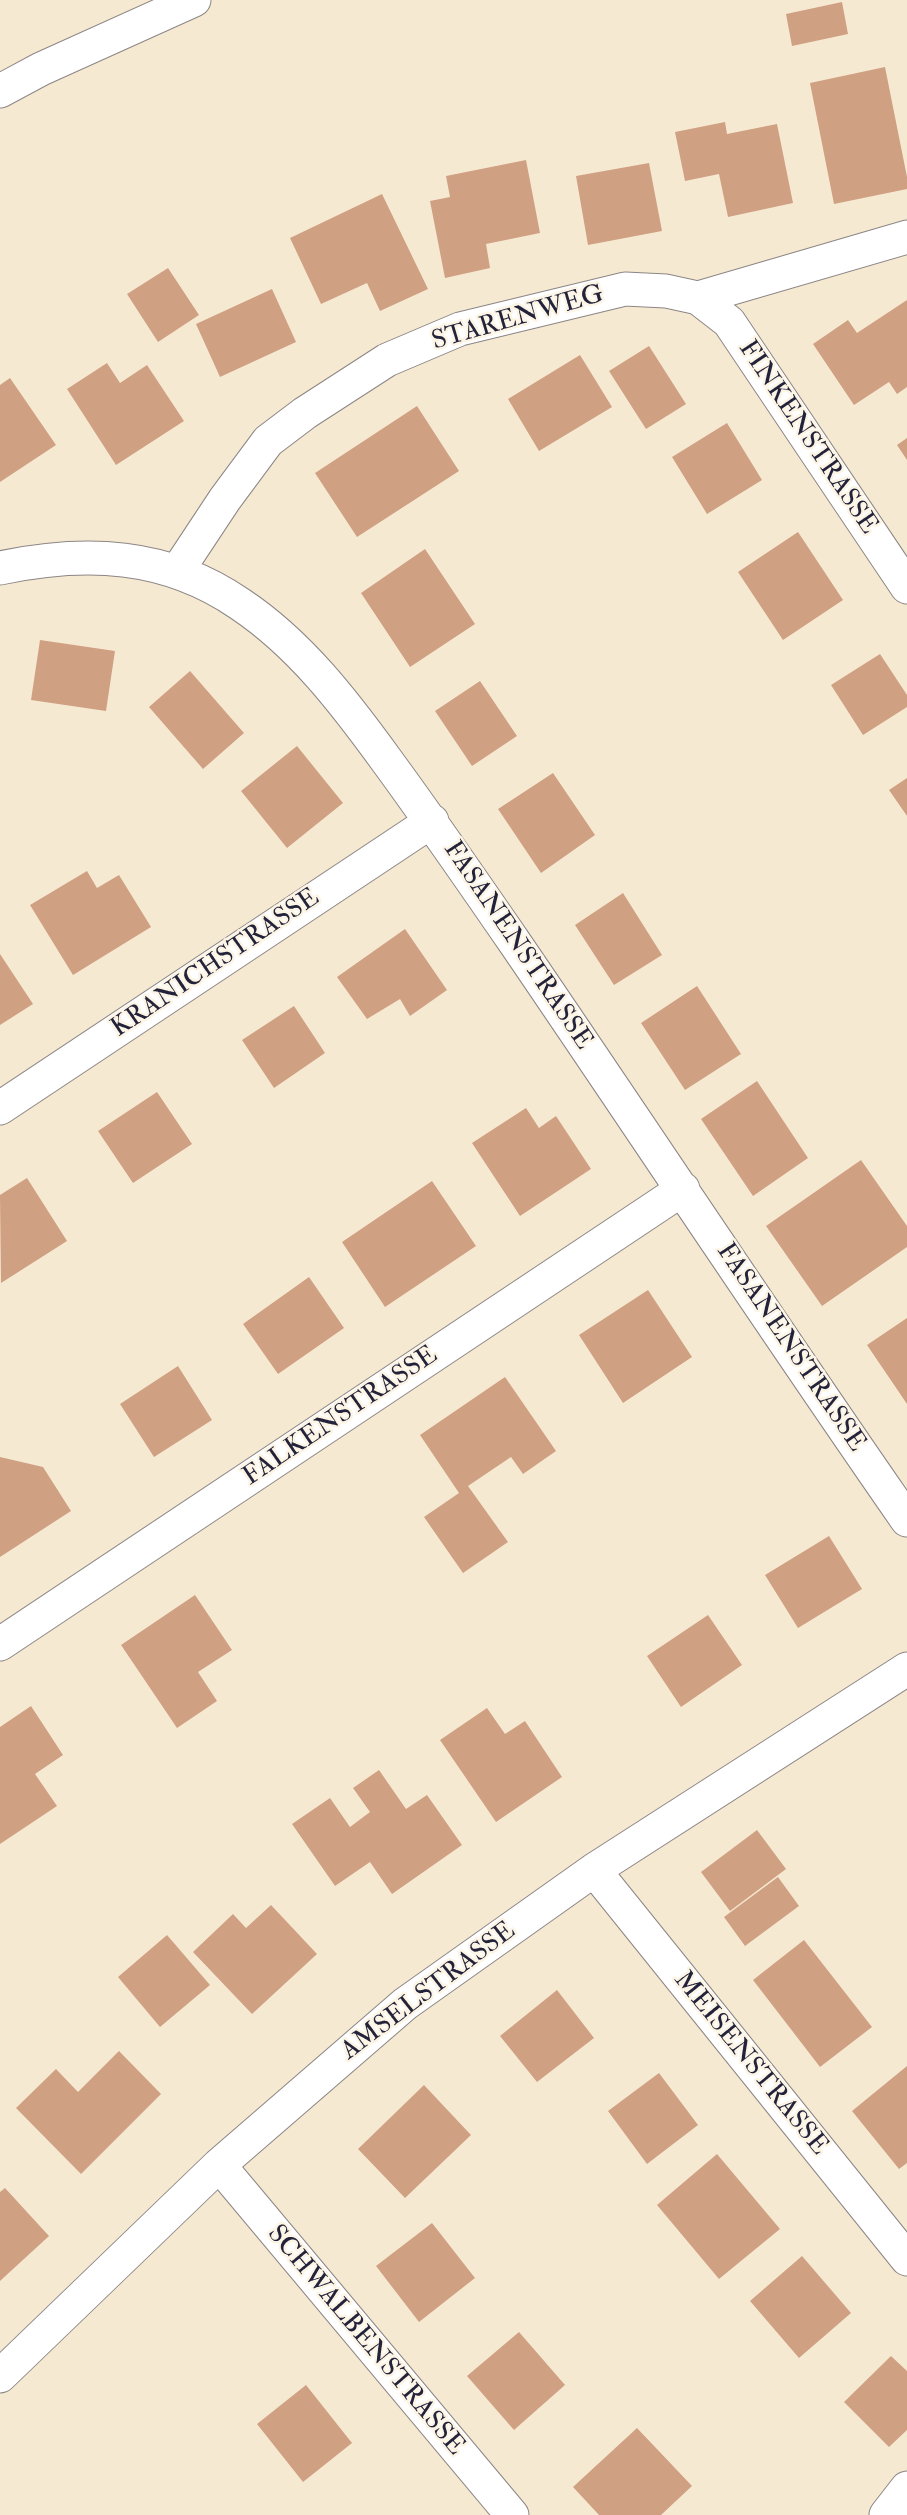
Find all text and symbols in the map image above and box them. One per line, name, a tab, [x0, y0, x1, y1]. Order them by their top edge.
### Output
street label: STARENWEG	[429, 280, 607, 358]
street label: FINKENSTRASSE	[731, 335, 883, 541]
street label: FASANENSTRASSE	[436, 836, 598, 1056]
street label: KRANICHSTRASSE	[106, 883, 326, 1045]
street label: FASANENSTRASSE	[709, 1238, 871, 1458]
street label: FALKENSTRASSE	[238, 1340, 444, 1494]
street label: AMSELSTRASSE	[336, 1916, 522, 2068]
street label: MEISENSTRASSE	[666, 1966, 834, 2162]
street label: SCHWALBENSTRASSE	[260, 2220, 470, 2462]

